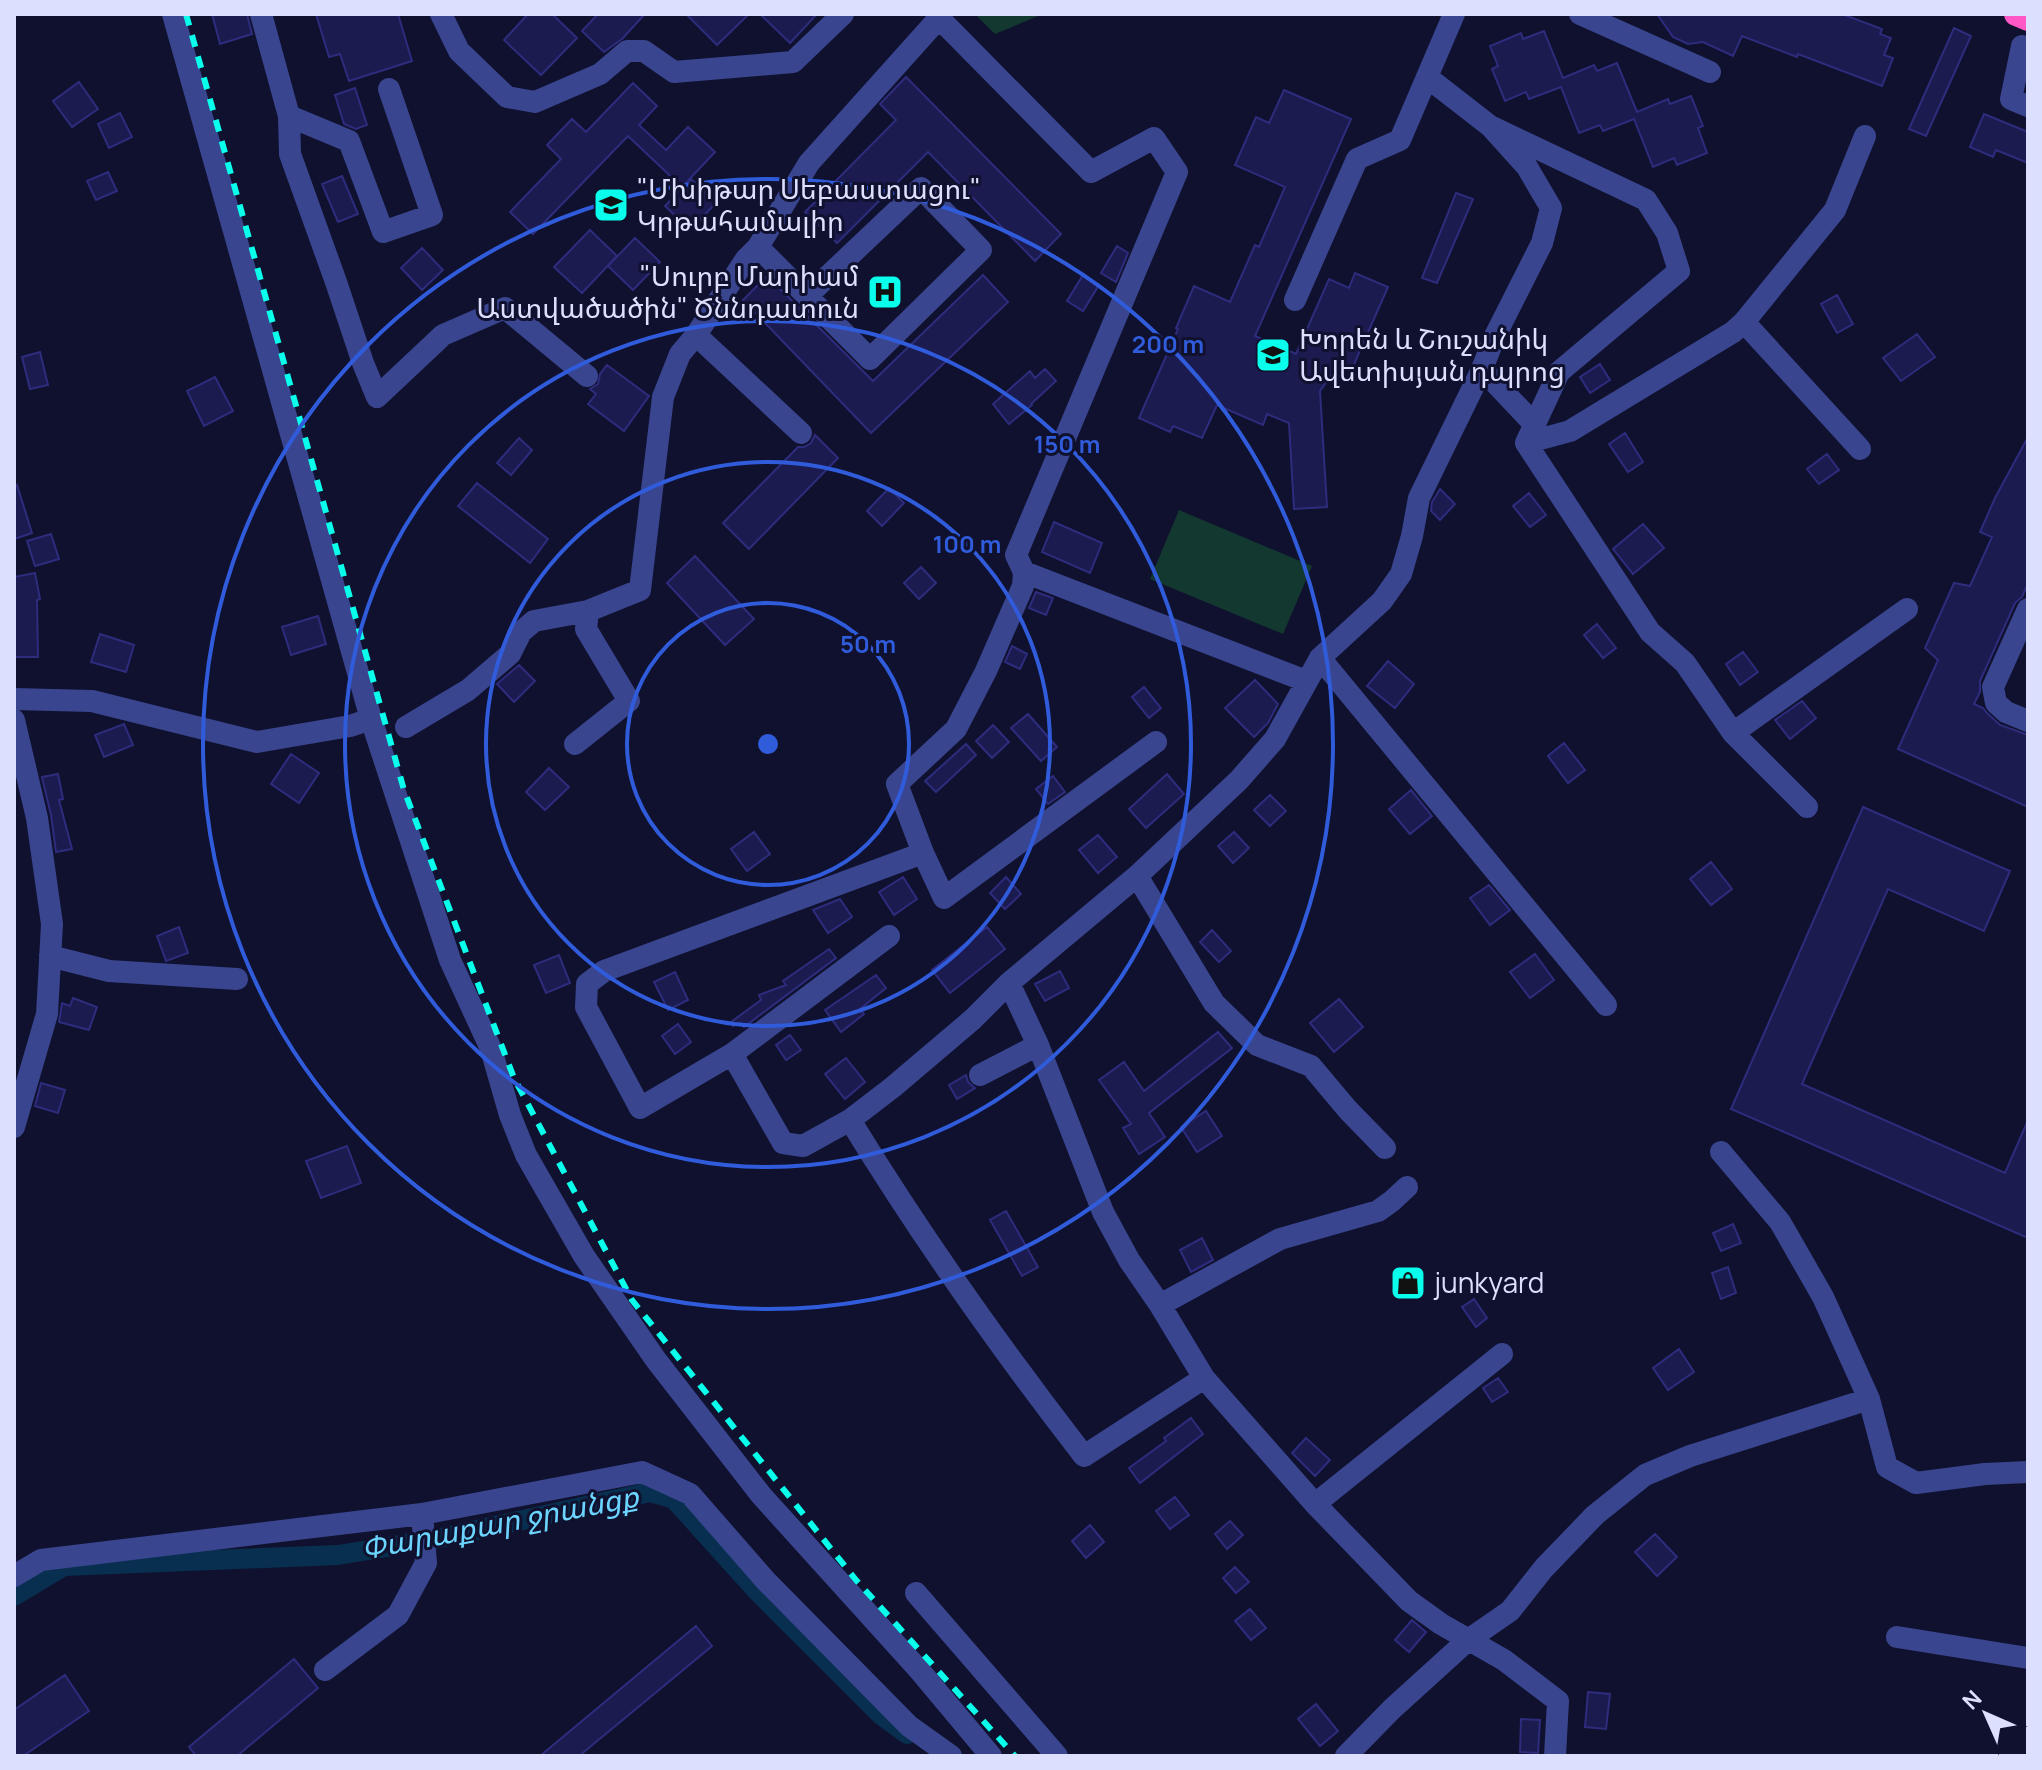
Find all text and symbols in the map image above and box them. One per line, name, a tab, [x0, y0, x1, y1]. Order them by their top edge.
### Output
place label: "Մխիթար Սեբաստացու" Կրթահամալիր	[637, 169, 981, 239]
school or university icon: "Մխիթար Սեբաստացու" Կրթահամալիր	[592, 186, 630, 224]
place label: "Սուրբ Մարիամ Աստվածածին" Ծննդատուն	[476, 256, 859, 326]
hospital icon: "Սուրբ Մարիամ Աստվածածին" Ծննդատուն	[866, 273, 904, 311]
place label: Խորեն և Շուշանիկ Ավետիսյան դպրոց	[1299, 319, 1565, 389]
text: 200 m	[1132, 327, 1204, 360]
school or university icon: Խորեն և Շուշանիկ Ավետիսյան դպրոց	[1254, 336, 1292, 374]
text: 150 m	[1034, 427, 1100, 460]
text: 100 m	[933, 527, 1001, 560]
text: 50 m	[840, 627, 896, 660]
centre of rings	[754, 730, 782, 758]
place label: junkyard	[1433, 1263, 1544, 1301]
shop icon: junkyard	[1389, 1264, 1427, 1302]
water label: Փարաքար ջրանցք	[358, 1474, 643, 1568]
north arrow	[1946, 1674, 2026, 1754]
text: N	[1956, 1684, 1988, 1716]

